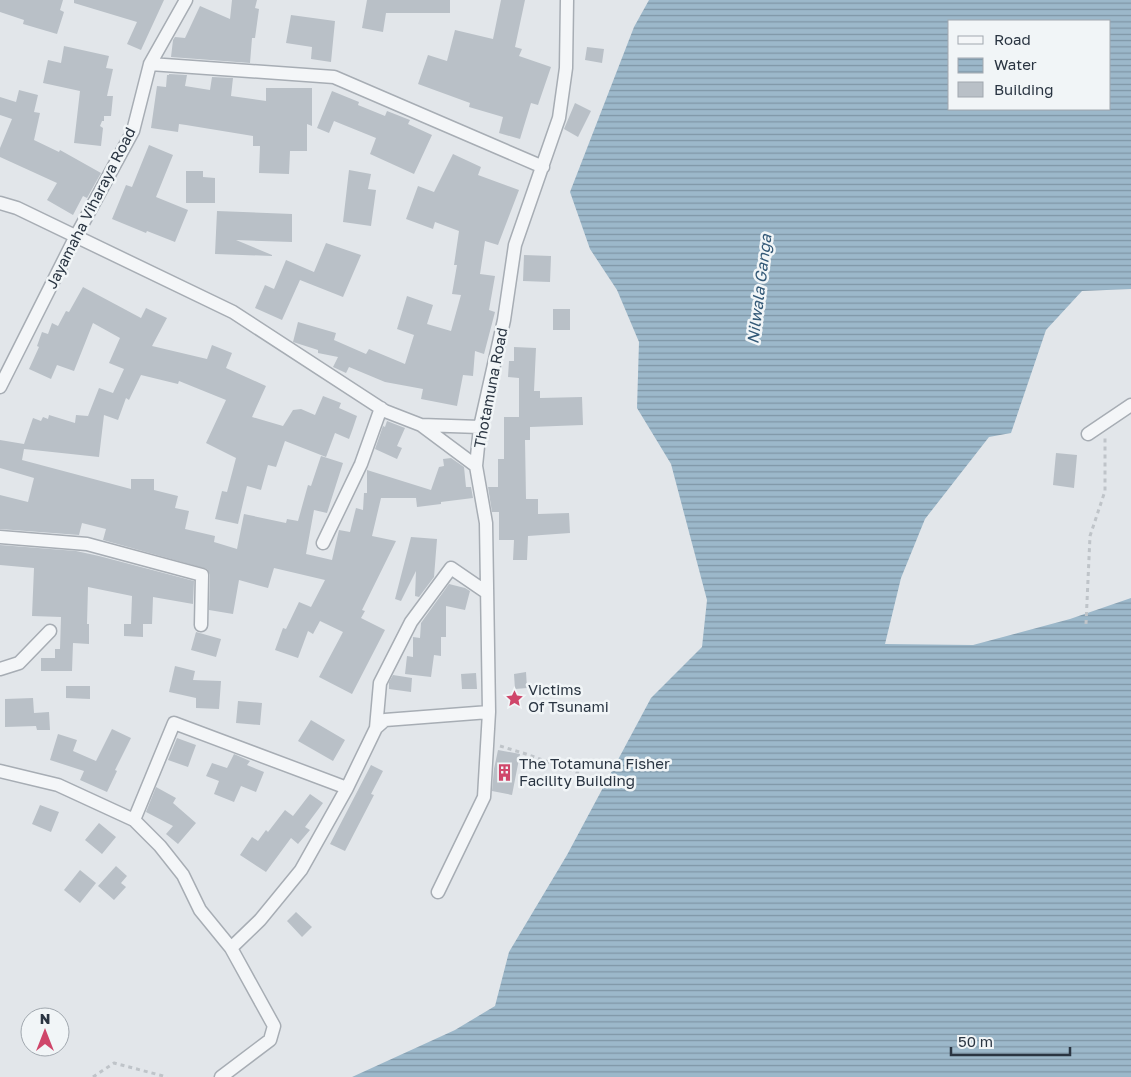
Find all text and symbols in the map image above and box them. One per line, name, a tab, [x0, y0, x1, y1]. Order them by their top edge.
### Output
legend	[948, 20, 1111, 110]
text: Road	[994, 30, 1031, 48]
text: Water	[994, 55, 1037, 73]
text: Building	[994, 80, 1054, 98]
street label: Jayamaha Viharaya Road	[42, 124, 139, 291]
water label: Nilwala Ganga	[742, 232, 776, 345]
street label: Thotamuna Road	[469, 326, 511, 450]
place label: Victims Of Tsunami	[528, 680, 609, 715]
place icon: Victims Of Tsunami	[504, 689, 524, 709]
place label: The Totamuna Fisher Facility Building	[519, 754, 670, 789]
building icon: The Totamuna Fisher Facility Building	[495, 763, 515, 783]
north arrow	[20, 1007, 70, 1057]
text: N	[40, 1010, 50, 1027]
scale bar	[951, 1024, 1070, 1056]
text: 50 m	[958, 1032, 993, 1050]

